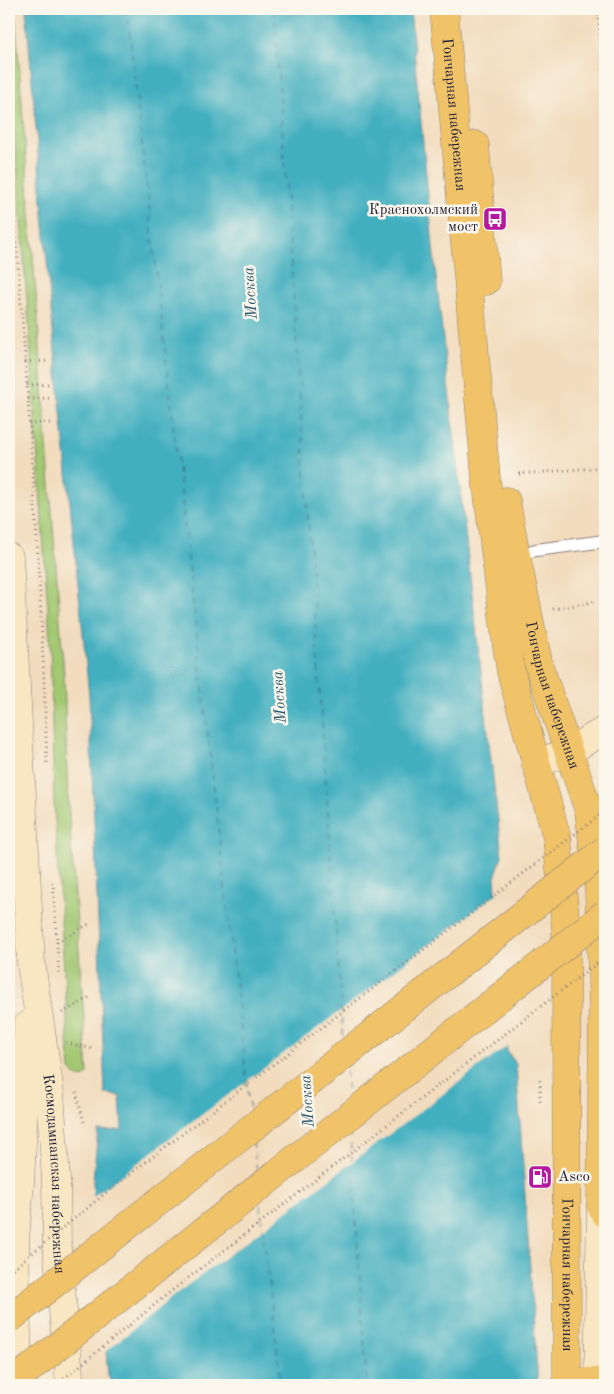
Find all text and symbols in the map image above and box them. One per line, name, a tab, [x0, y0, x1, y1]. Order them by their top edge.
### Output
street label: Гончарная набережная	[439, 37, 468, 192]
place label: Краснохолмский мост	[369, 203, 478, 235]
bus stop icon: Краснохолмский мост	[482, 206, 508, 232]
water label: Москва	[241, 266, 261, 321]
street label: Гончарная набережная	[522, 620, 582, 771]
water label: Москва	[270, 670, 290, 725]
street label: Космодамианская набережная	[40, 1073, 67, 1275]
water label: Москва	[298, 1074, 318, 1129]
fuel station icon: Asco	[527, 1164, 553, 1190]
place label: Asco	[558, 1170, 590, 1185]
street label: Гончарная набережная	[559, 1198, 574, 1352]

